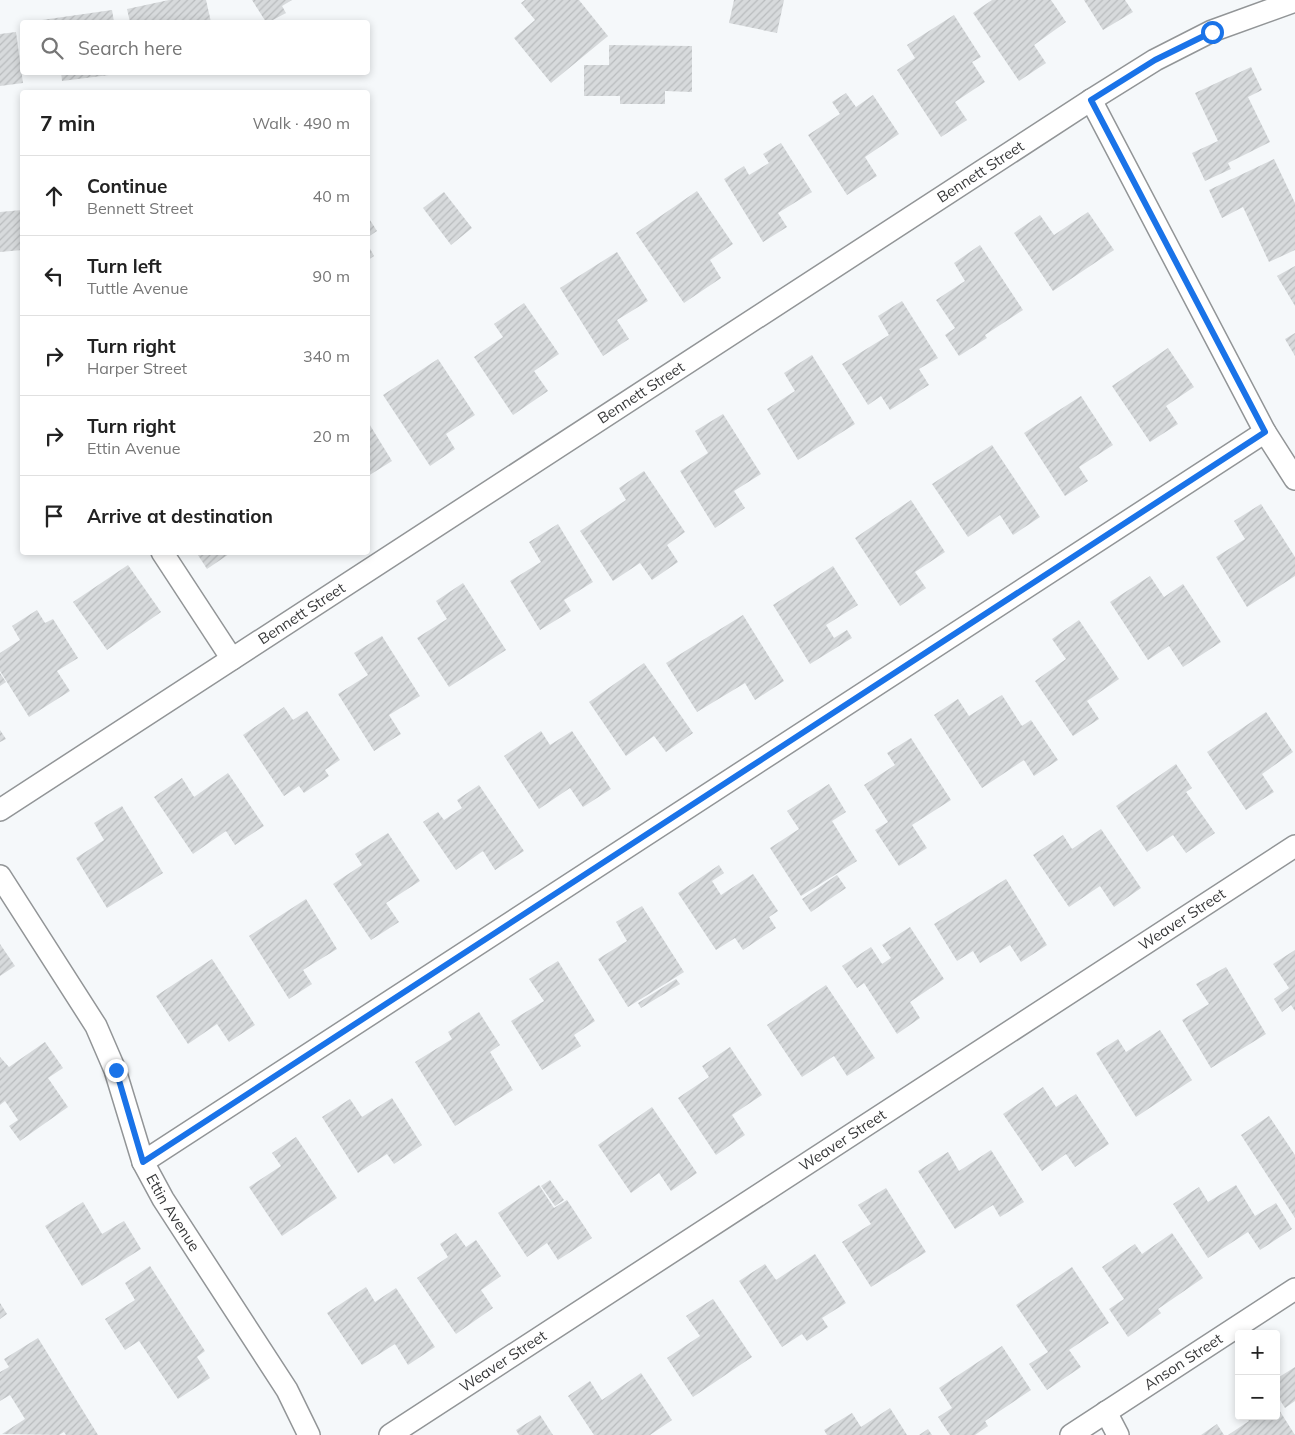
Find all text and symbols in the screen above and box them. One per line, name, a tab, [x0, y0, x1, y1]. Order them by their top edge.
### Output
search box	[20, 20, 370, 75]
route start	[1201, 21, 1224, 44]
icon: search	[38, 34, 66, 62]
text: Search here	[78, 36, 182, 60]
text: 7 min	[40, 110, 95, 136]
text: Walk · 490 m	[252, 113, 350, 133]
street label: Bennett Street	[933, 136, 1027, 207]
text: Continue	[87, 174, 167, 198]
icon: ahead	[40, 182, 68, 210]
text: 40 m	[313, 186, 350, 206]
text: Bennett Street	[87, 198, 193, 218]
text: Turn left	[87, 254, 162, 278]
icon: left	[40, 262, 68, 290]
text: 90 m	[313, 266, 350, 286]
text: Tuttle Avenue	[87, 278, 188, 298]
text: Turn right	[87, 334, 176, 358]
icon: right	[40, 342, 68, 370]
text: 340 m	[303, 346, 350, 366]
street label: Bennett Street	[594, 357, 688, 428]
text: Harper Street	[87, 358, 187, 378]
text: Turn right	[87, 414, 176, 438]
icon: right	[40, 422, 68, 450]
text: 20 m	[313, 426, 350, 446]
text: Ettin Avenue	[87, 438, 180, 458]
icon: arrive	[40, 502, 68, 530]
text: Arrive at destination	[87, 504, 273, 528]
street label: Bennett Street	[254, 578, 349, 648]
street label: Weaver Street	[1135, 884, 1229, 954]
route end	[105, 1059, 128, 1082]
street label: Weaver Street	[795, 1105, 889, 1175]
street label: Ettin Avenue	[142, 1170, 204, 1255]
street label: Weaver Street	[456, 1326, 550, 1396]
street label: Anson Street	[1140, 1329, 1226, 1394]
map controls	[1235, 1330, 1280, 1420]
button: +	[1235, 1330, 1280, 1375]
button: −	[1235, 1375, 1280, 1420]

